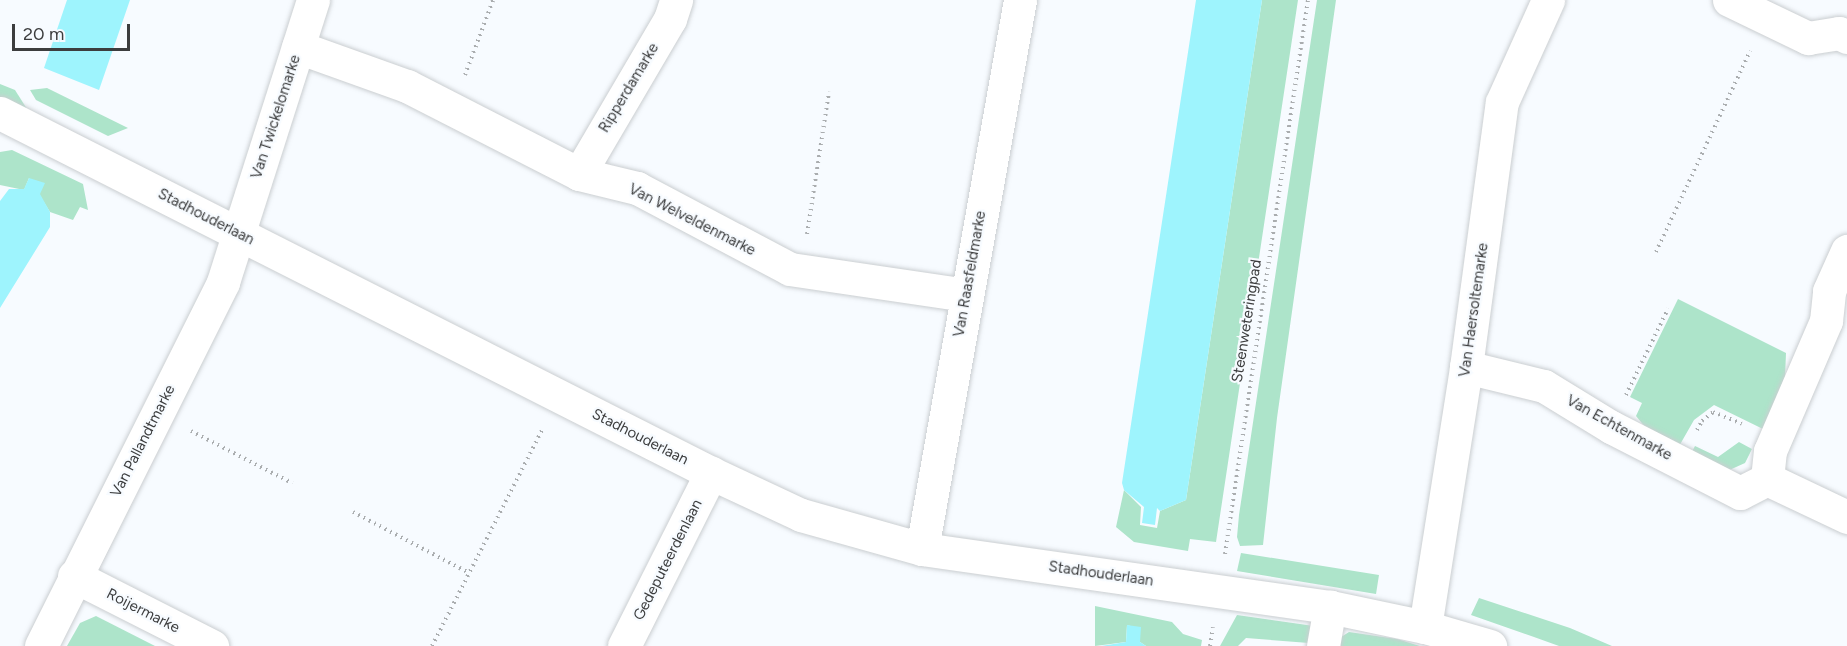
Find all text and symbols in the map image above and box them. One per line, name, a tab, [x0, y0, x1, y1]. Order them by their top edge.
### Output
scale bar	[15, 12, 134, 50]
text: 20 m	[23, 23, 64, 45]
street label: Ripperdamarke	[595, 40, 663, 136]
street label: Van Twickelomarke	[247, 53, 305, 181]
street label: Van Welveldenmarke	[626, 180, 758, 260]
street label: Stadhouderlaan	[155, 185, 257, 249]
street label: Van Raasfeldmarke	[950, 210, 990, 338]
street label: Van Haersoltemarke	[1456, 242, 1492, 378]
street label: Steenweteringpad	[1228, 258, 1266, 384]
street label: Van Pallandtmarke	[107, 382, 179, 500]
street label: Van Echtenmarke	[1563, 392, 1675, 464]
street label: Stadhouderlaan	[589, 405, 691, 469]
street label: Gedeputeerdenlaan	[630, 497, 706, 623]
street label: Stadhouderlaan	[1047, 558, 1155, 590]
street label: Roijermarke	[103, 585, 183, 637]

